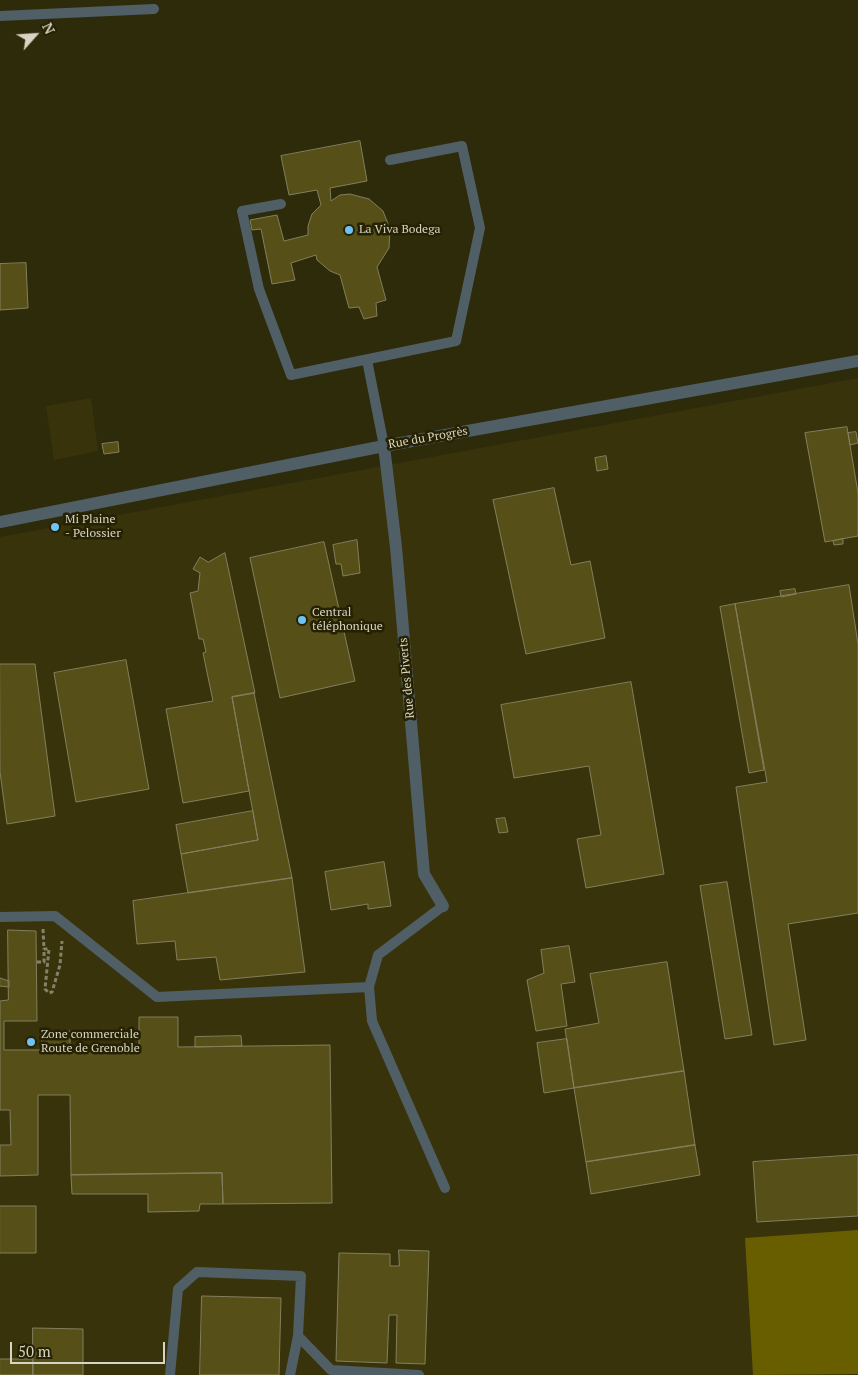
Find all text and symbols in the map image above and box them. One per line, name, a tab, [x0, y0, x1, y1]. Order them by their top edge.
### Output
north arrow	[10, 10, 60, 60]
text: N	[38, 19, 60, 37]
place label: La Viva Bodega	[359, 223, 441, 237]
marker: La Viva Bodega	[343, 224, 355, 236]
street label: Rue du Progrès	[387, 424, 469, 452]
place label: Mi Plaine - Pelossier	[65, 513, 121, 541]
marker: Mi Plaine - Pelossier	[49, 521, 61, 533]
place label: Central téléphonique	[312, 606, 383, 634]
marker: Central téléphonique	[296, 614, 308, 626]
street label: Rue des Piverts	[396, 637, 418, 719]
place label: Zone commerciale Route de Grenoble	[41, 1028, 140, 1056]
marker: Zone commerciale Route de Grenoble	[25, 1036, 37, 1048]
scale bar	[12, 1332, 168, 1364]
text: 50 m	[18, 1341, 51, 1361]

